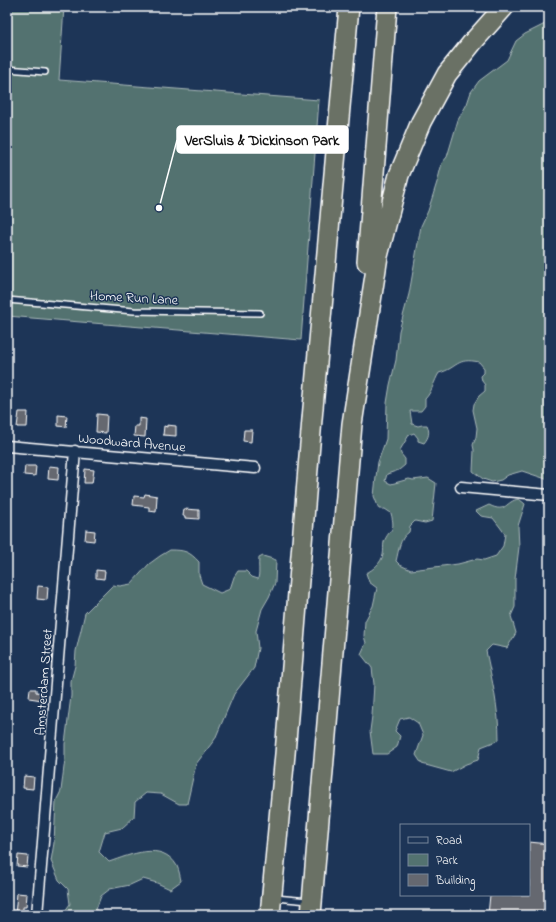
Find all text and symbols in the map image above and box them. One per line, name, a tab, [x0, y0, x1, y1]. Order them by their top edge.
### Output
callout: VerSluis & Dickinson Park	[177, 126, 348, 153]
text: VerSluis & Dickinson Park	[184, 130, 340, 152]
street label: Home Run Lane	[89, 286, 179, 311]
street label: Woodward Avenue	[77, 428, 187, 459]
street label: Amsterdam Street	[30, 628, 59, 736]
legend	[400, 824, 530, 896]
text: Road	[436, 832, 462, 850]
text: Park	[436, 852, 458, 870]
text: Building	[435, 872, 475, 891]

